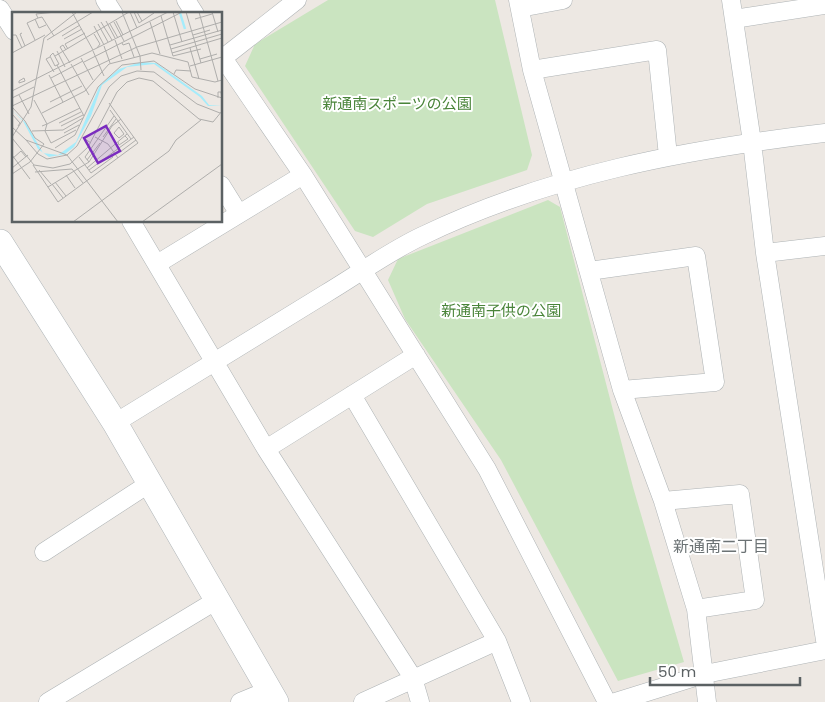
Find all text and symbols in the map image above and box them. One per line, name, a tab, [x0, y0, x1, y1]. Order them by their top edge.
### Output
inset map	[12, 12, 222, 222]
park label: 新通南スポーツの公園	[322, 93, 472, 114]
park label: 新通南子供の公園	[441, 300, 561, 321]
district label: 新通南二丁目	[673, 535, 769, 558]
scale bar	[650, 654, 800, 686]
text: 50 m	[658, 661, 696, 682]

